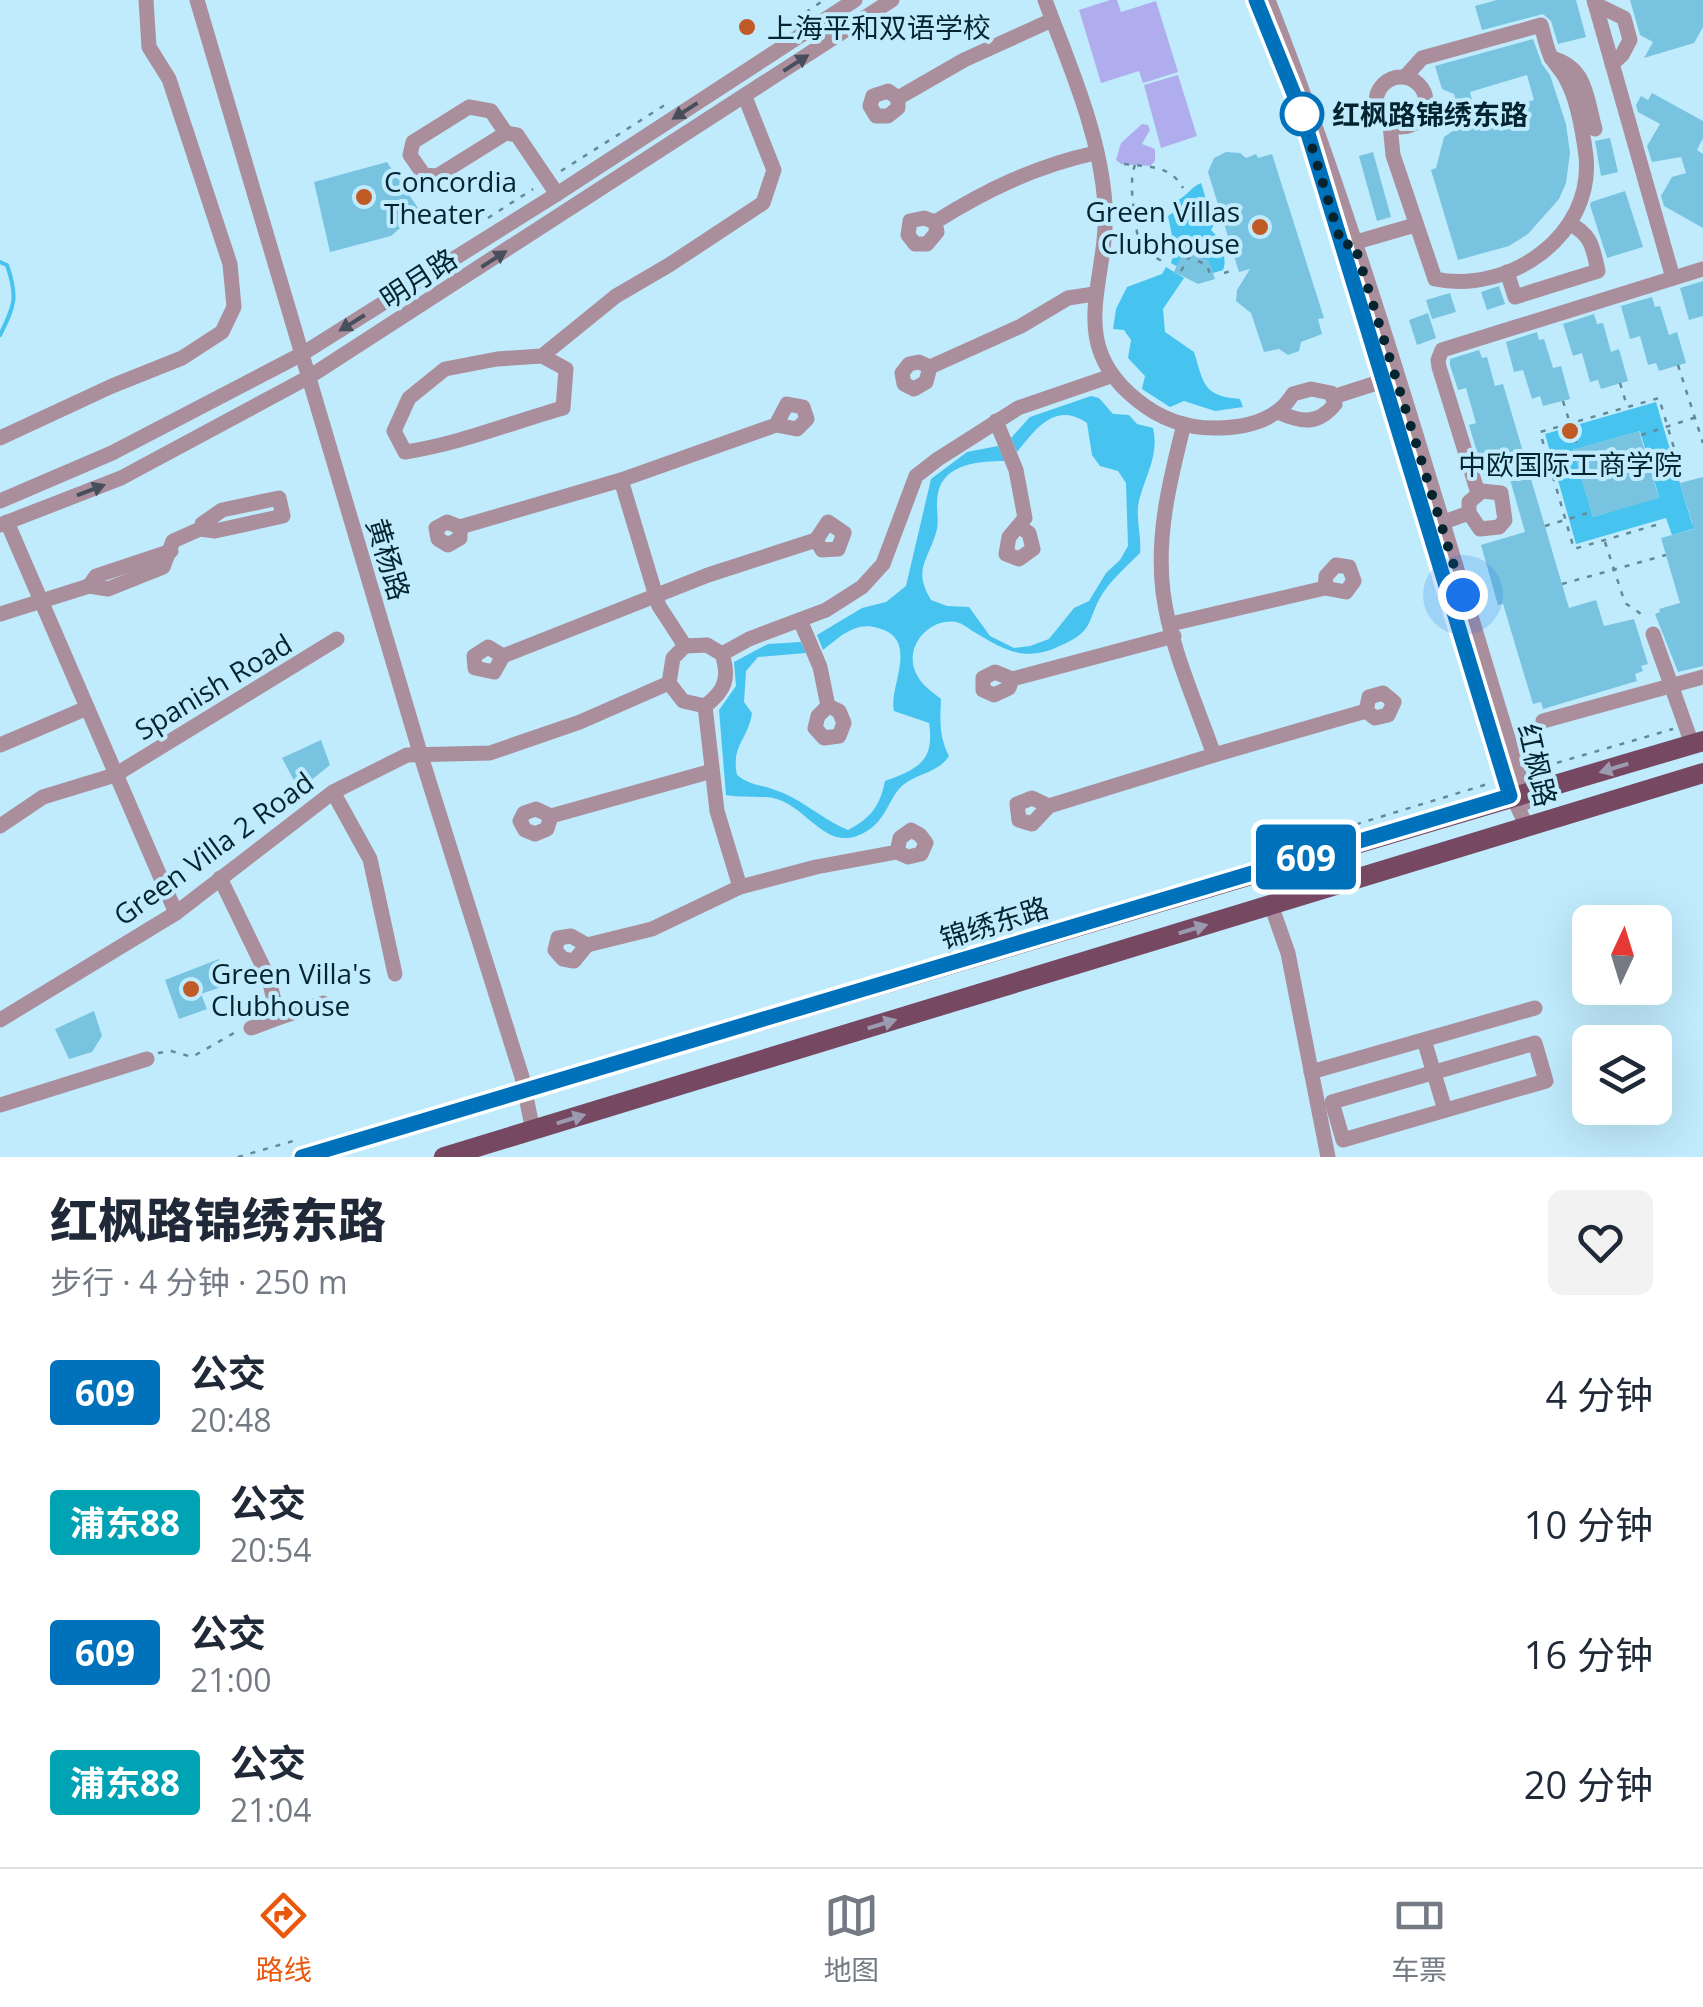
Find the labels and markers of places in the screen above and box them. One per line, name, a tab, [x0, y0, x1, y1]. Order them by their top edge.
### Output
place label: 上海平和双语学校	[767, 8, 991, 46]
marker: 上海平和双语学校	[736, 16, 758, 38]
marker: 红枫路锦绣东路	[1281, 93, 1323, 135]
place label: 红枫路锦绣东路	[1332, 95, 1528, 133]
place label: Concordia Theater	[384, 162, 517, 232]
marker: Concordia Theater	[353, 186, 375, 208]
place label: Green Villas Clubhouse	[1086, 192, 1240, 262]
marker: Green Villas Clubhouse	[1249, 216, 1271, 238]
marker: 中欧国际工商学院	[1559, 420, 1581, 442]
place label: 中欧国际工商学院	[1458, 445, 1682, 483]
place label: Green Villa's Clubhouse	[211, 954, 372, 1024]
marker: Green Villa's Clubhouse	[180, 978, 202, 1000]

